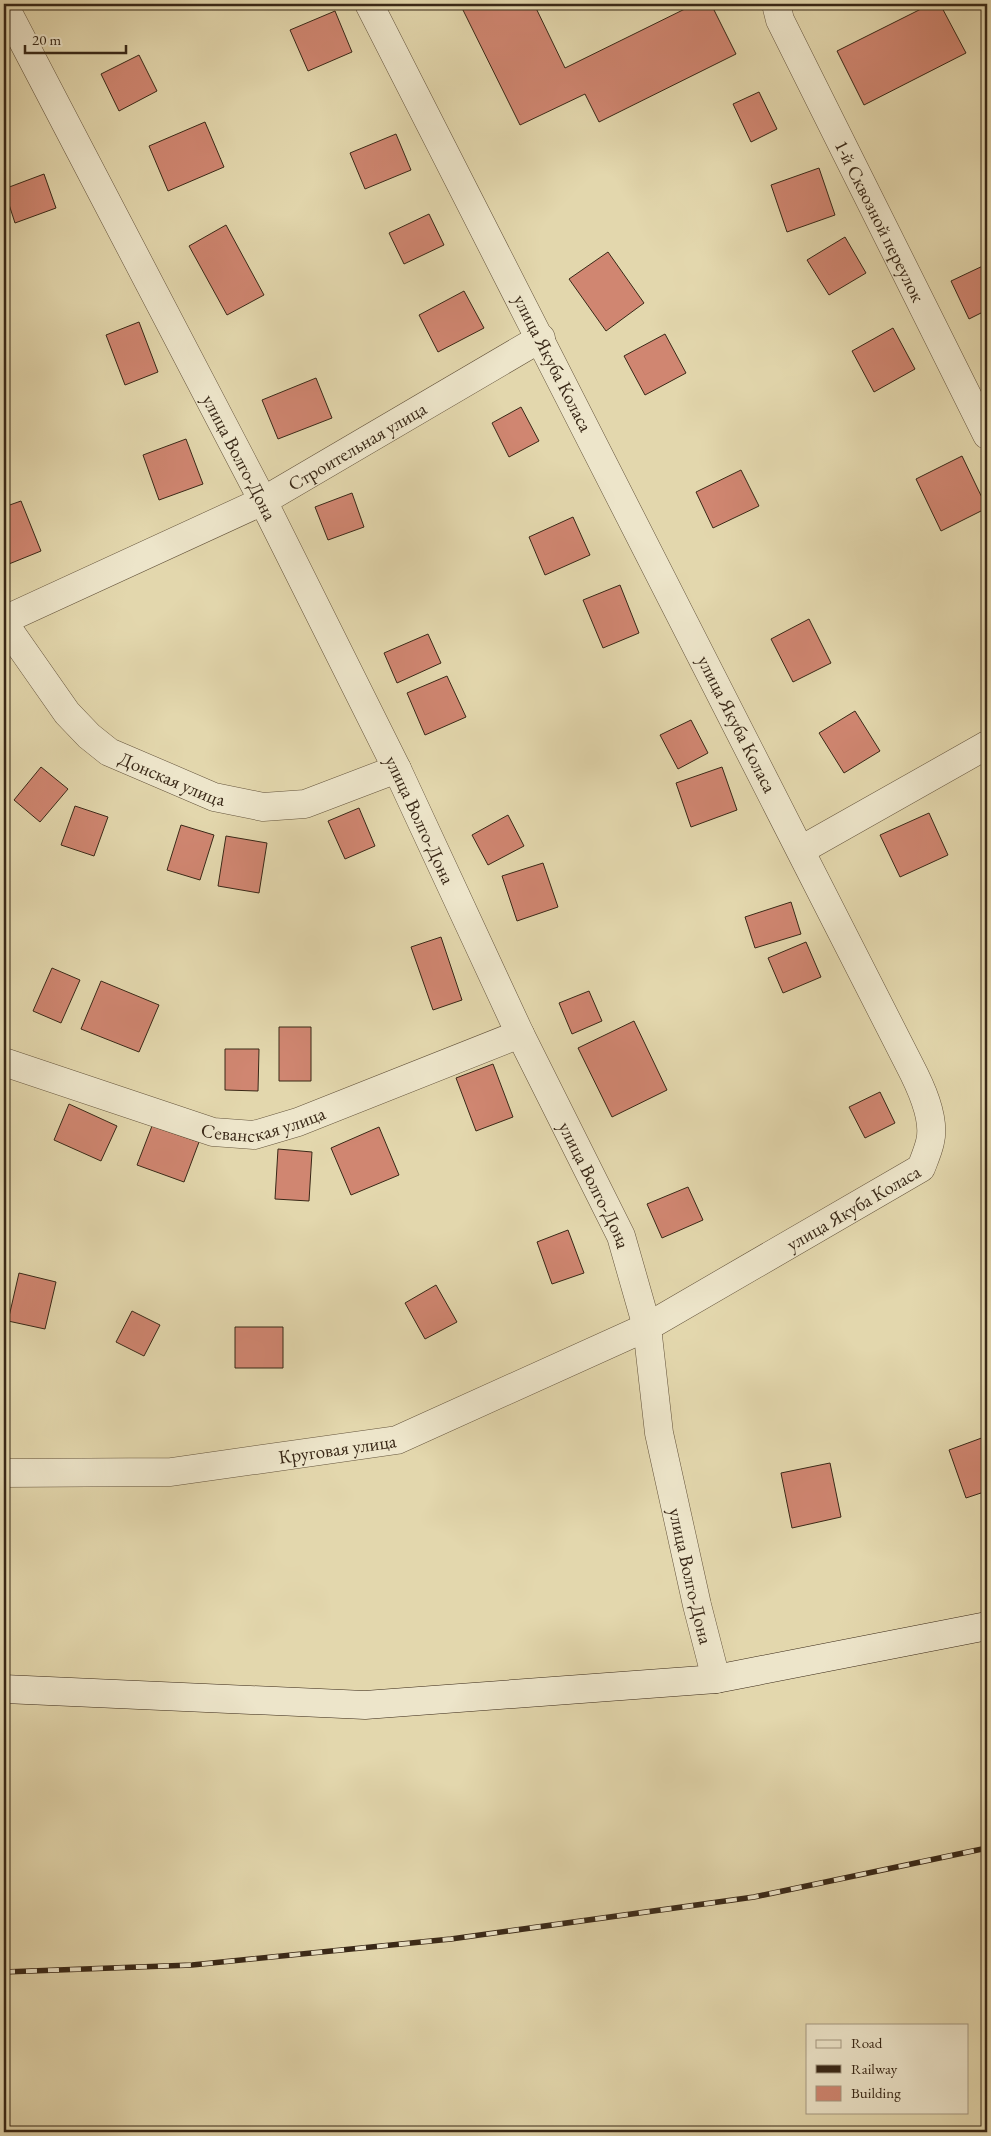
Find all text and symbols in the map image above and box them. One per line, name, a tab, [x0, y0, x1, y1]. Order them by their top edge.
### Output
scale bar	[25, 22, 126, 54]
text: 20 m	[32, 30, 61, 49]
street label: 1-й Сквозной переулок	[829, 136, 931, 306]
street label: улица Якуба Коласа	[508, 290, 599, 436]
street label: улица Волго-Дона	[197, 390, 283, 525]
street label: Строительная улица	[283, 395, 431, 496]
street label: улица Якуба Коласа	[692, 651, 783, 797]
street label: Донская улица	[115, 745, 228, 812]
street label: улица Волго-Дона	[380, 751, 461, 888]
street label: Севанская улица	[198, 1100, 329, 1148]
street label: улица Волго-Дона	[553, 1117, 637, 1252]
street label: улица Якуба Коласа	[781, 1158, 925, 1256]
street label: Круговая улица	[277, 1428, 398, 1469]
street label: улица Волго-Дона	[663, 1505, 719, 1647]
legend	[806, 2024, 968, 2114]
text: Road	[851, 2033, 883, 2052]
text: Railway	[851, 2059, 898, 2078]
text: Building	[851, 2083, 901, 2102]

